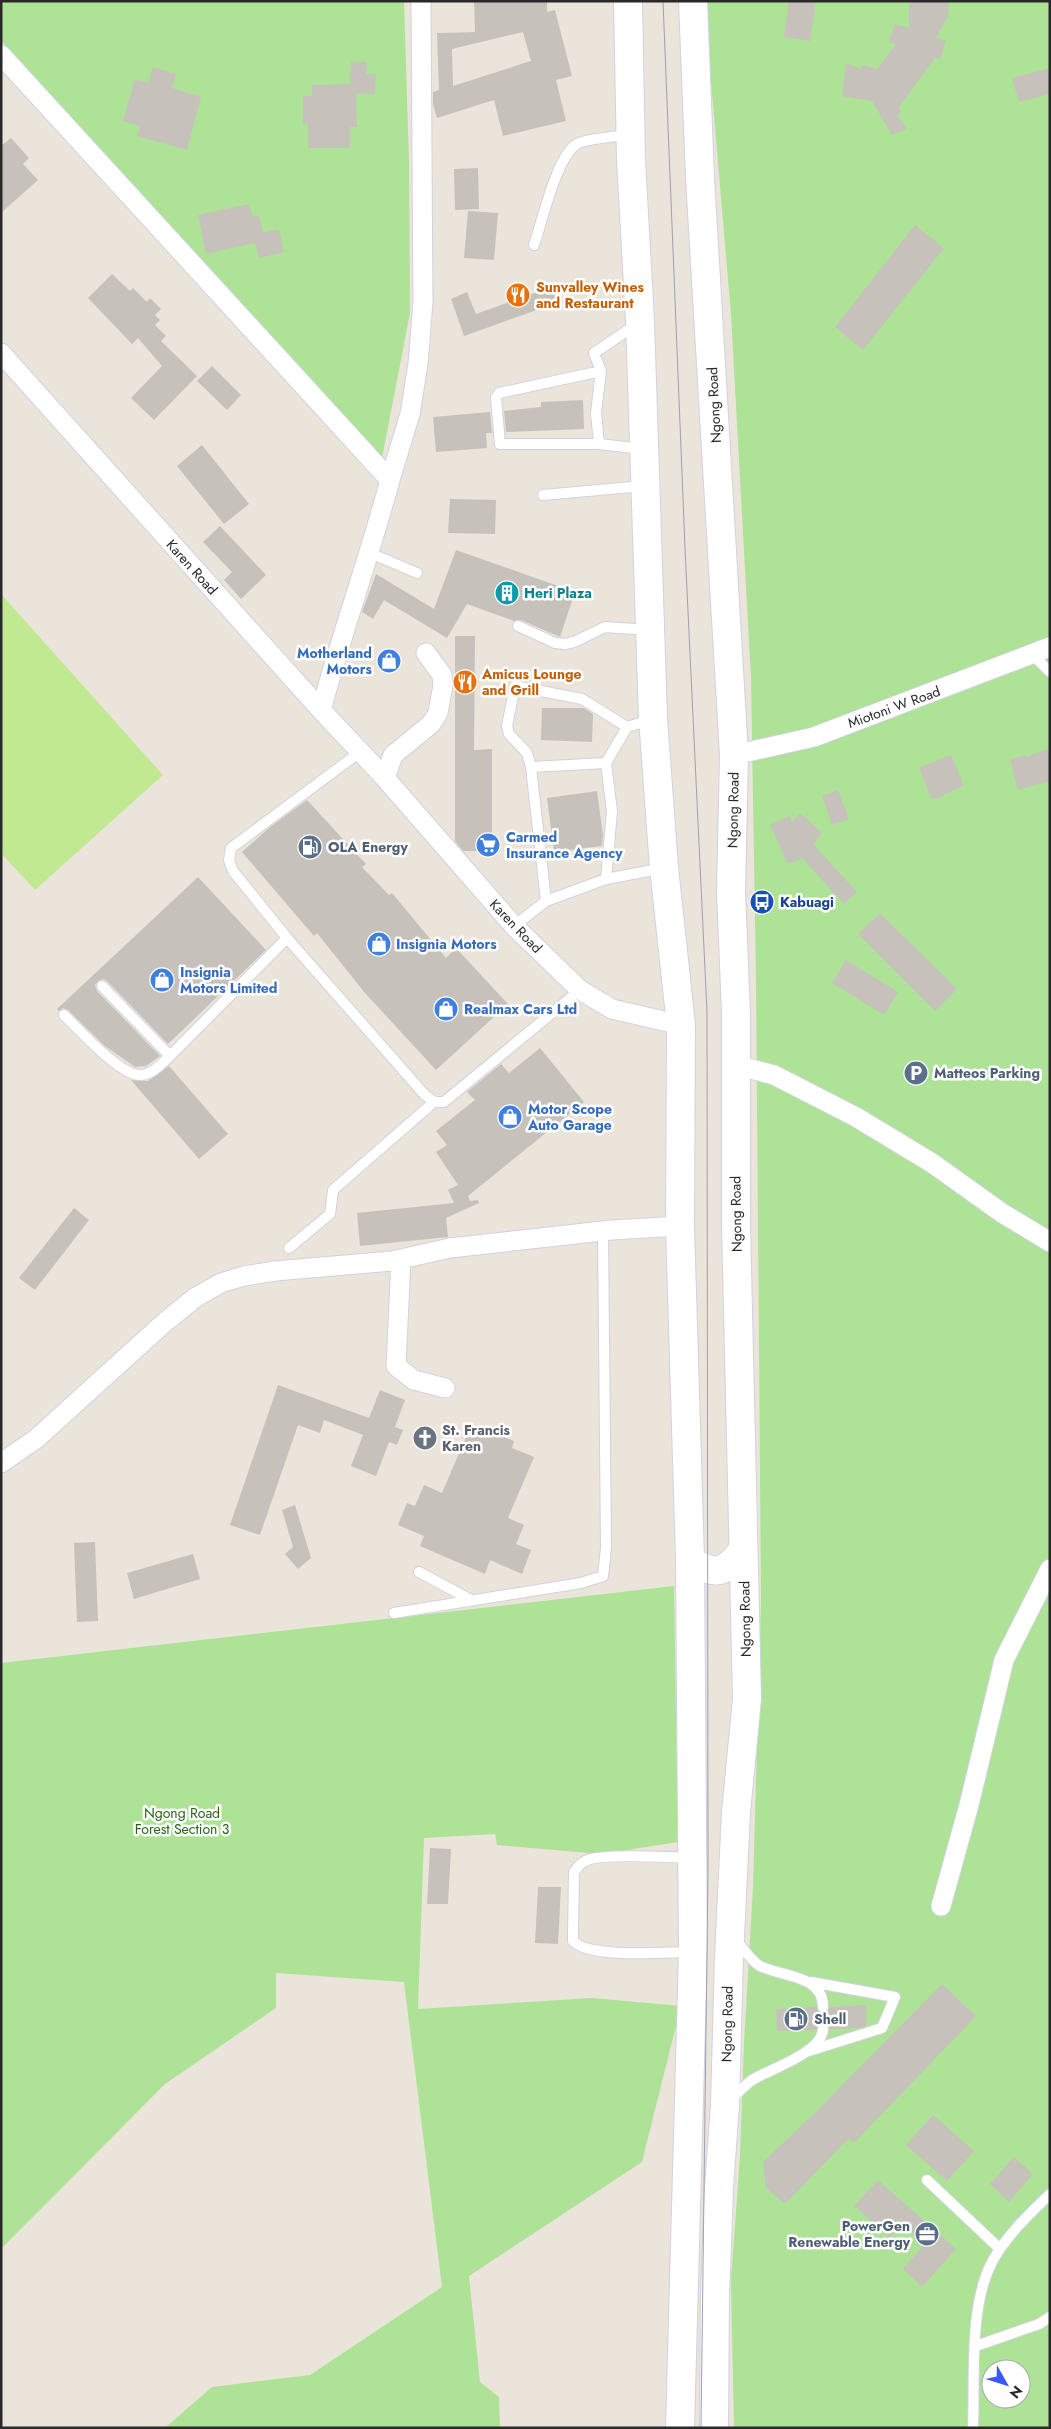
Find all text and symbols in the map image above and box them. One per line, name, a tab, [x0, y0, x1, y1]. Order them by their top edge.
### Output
place label: Sunvalley Wines and Restaurant	[536, 277, 644, 313]
restaurant icon: Sunvalley Wines and Restaurant	[505, 282, 531, 308]
street label: Ngong Road	[702, 366, 726, 444]
street label: Karen Road	[162, 535, 222, 599]
building icon: Heri Plaza	[494, 580, 520, 606]
place label: Heri Plaza	[524, 583, 592, 603]
place label: Motherland Motors	[297, 643, 373, 679]
shop icon: Motherland Motors	[376, 648, 402, 674]
place label: Amicus Lounge and Grill	[481, 664, 582, 700]
restaurant icon: Amicus Lounge and Grill	[452, 669, 478, 695]
street label: Miotoni W Road	[845, 681, 943, 733]
street label: Ngong Road	[722, 772, 744, 848]
place label: Carmed Insurance Agency	[506, 827, 623, 863]
supermarket icon: Carmed Insurance Agency	[475, 832, 501, 858]
fuel station icon: OLA Energy	[297, 834, 323, 860]
place label: OLA Energy	[328, 837, 408, 857]
bus stop icon: Kabuagi	[749, 889, 775, 915]
place label: Kabuagi	[780, 892, 834, 912]
street label: Karen Road	[485, 895, 547, 957]
shop icon: Insignia Motors	[366, 931, 392, 957]
place label: Insignia Motors	[396, 934, 497, 954]
place label: Insignia Motors Limited	[180, 962, 278, 998]
shop icon: Insignia Motors Limited	[149, 967, 175, 993]
shop icon: Realmax Cars Ltd	[433, 996, 459, 1022]
place label: Realmax Cars Ltd	[464, 999, 577, 1019]
parking icon: Matteos Parking	[903, 1060, 929, 1086]
place label: Matteos Parking	[934, 1063, 1040, 1083]
place label: Motor Scope Auto Garage	[527, 1099, 612, 1135]
shop icon: Motor Scope Auto Garage	[497, 1104, 523, 1130]
street label: Ngong Road	[725, 1176, 747, 1252]
place label: St. Francis Karen	[442, 1420, 511, 1456]
church icon: St. Francis Karen	[412, 1425, 438, 1451]
street label: Ngong Road	[734, 1581, 756, 1657]
park label: Ngong Road Forest Section 3	[135, 1803, 230, 1839]
street label: Ngong Road	[716, 1986, 738, 2062]
fuel station icon: Shell	[783, 2006, 809, 2032]
place label: Shell	[814, 2009, 846, 2029]
place label: PowerGen Renewable Energy	[788, 2216, 911, 2252]
office icon: PowerGen Renewable Energy	[914, 2221, 940, 2247]
north arrow	[981, 2359, 1031, 2409]
text: N	[1005, 2382, 1027, 2403]

